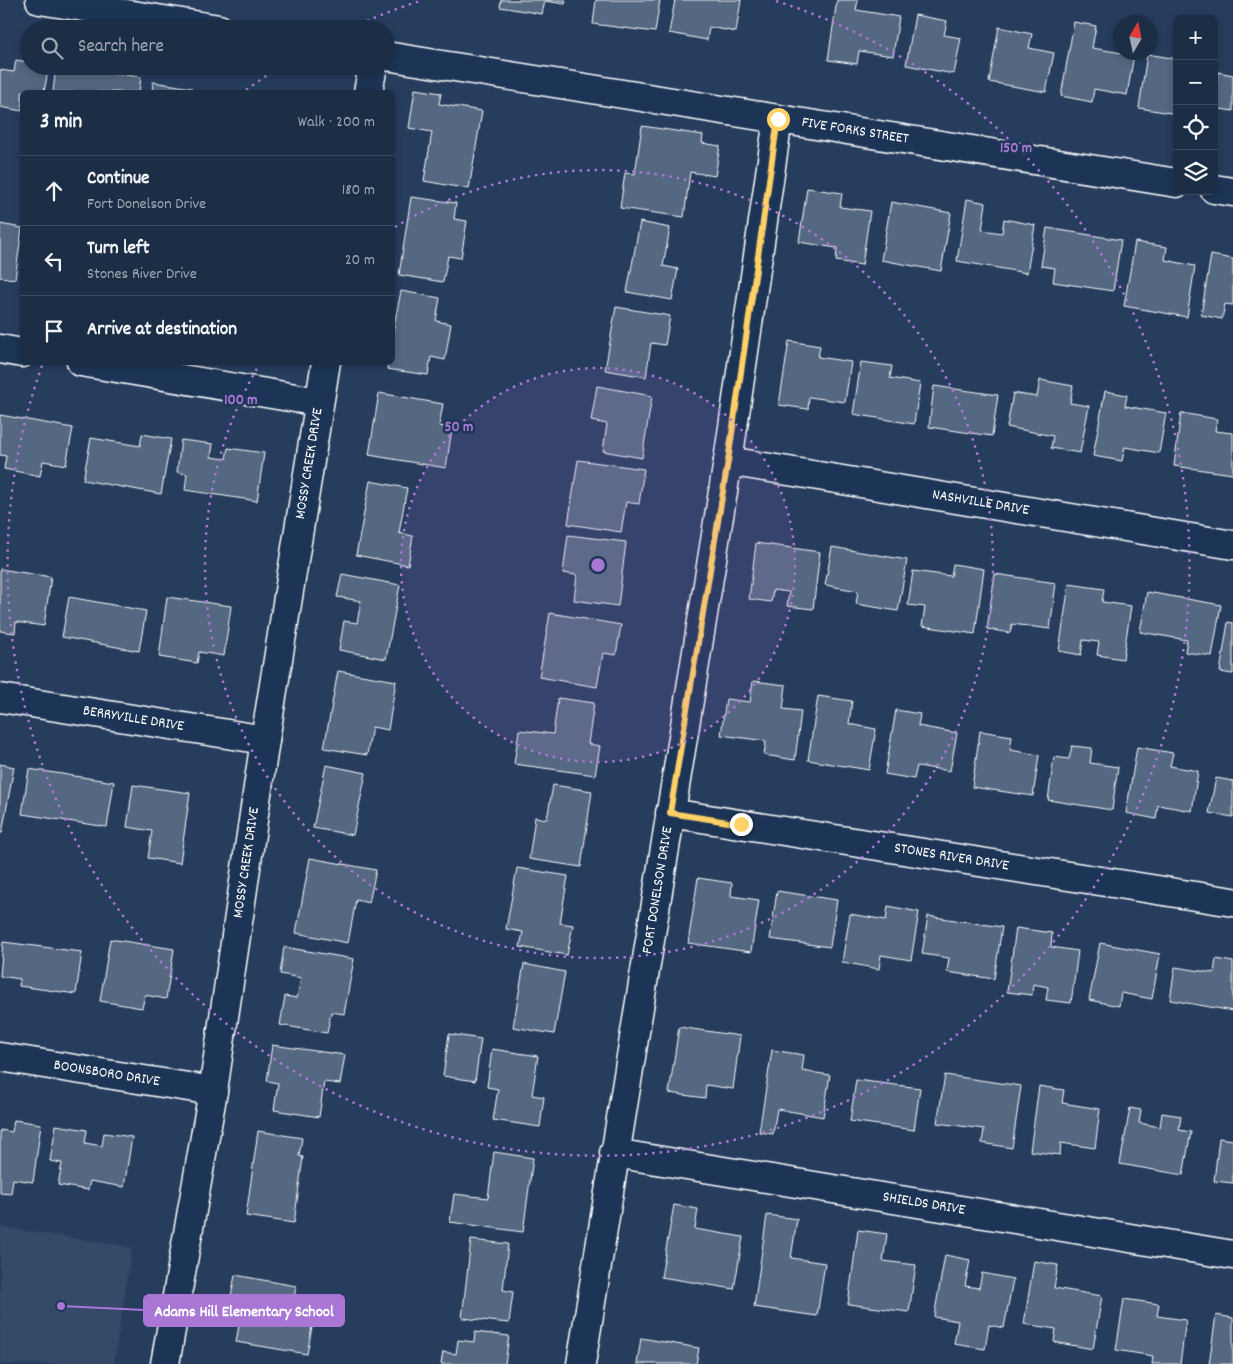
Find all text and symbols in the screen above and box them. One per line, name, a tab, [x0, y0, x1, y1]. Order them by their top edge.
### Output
north arrow	[1113, 15, 1158, 60]
map controls	[1173, 15, 1218, 195]
button: +	[1173, 15, 1218, 60]
search box	[20, 20, 395, 75]
icon: search	[38, 34, 66, 62]
text: Search here	[78, 34, 164, 61]
button: −	[1173, 60, 1218, 105]
button: locate	[1173, 105, 1218, 150]
text: 3 min	[40, 108, 82, 138]
route start	[767, 108, 790, 131]
text: Walk · 200 m	[298, 111, 375, 134]
street label: FIVE FORKS STREET	[800, 112, 910, 151]
text: 150 m	[1000, 138, 1032, 160]
button: layers	[1173, 150, 1218, 195]
text: Continue	[87, 166, 149, 193]
icon: ahead	[40, 177, 68, 205]
text: 180 m	[342, 179, 375, 202]
text: Fort Donelson Drive	[87, 193, 206, 216]
text: Turn left	[87, 236, 150, 263]
icon: left	[40, 247, 68, 275]
text: 20 m	[345, 249, 375, 272]
text: Stones River Drive	[87, 263, 197, 286]
icon: arrive	[40, 317, 68, 345]
text: Arrive at destination	[87, 317, 237, 344]
text: 100 m	[224, 390, 258, 412]
street label: MOSSY CREEK DRIVE	[290, 406, 329, 521]
text: 50 m	[445, 417, 473, 439]
street label: NASHVILLE DRIVE	[930, 484, 1031, 522]
centre of rings	[589, 556, 607, 574]
street label: BERRYVILLE DRIVE	[81, 700, 186, 738]
street label: MOSSY CREEK DRIVE	[228, 805, 266, 920]
route end	[730, 813, 753, 836]
street label: FORT DONELSON DRIVE	[637, 825, 679, 956]
street label: STONES RIVER DRIVE	[892, 838, 1011, 877]
street label: BOONSBORO DRIVE	[52, 1055, 162, 1093]
street label: SHIELDS DRIVE	[881, 1186, 967, 1222]
callout: Adams Hill Elementary School	[144, 1295, 344, 1326]
text: Adams Hill Elementary School	[154, 1301, 334, 1324]

